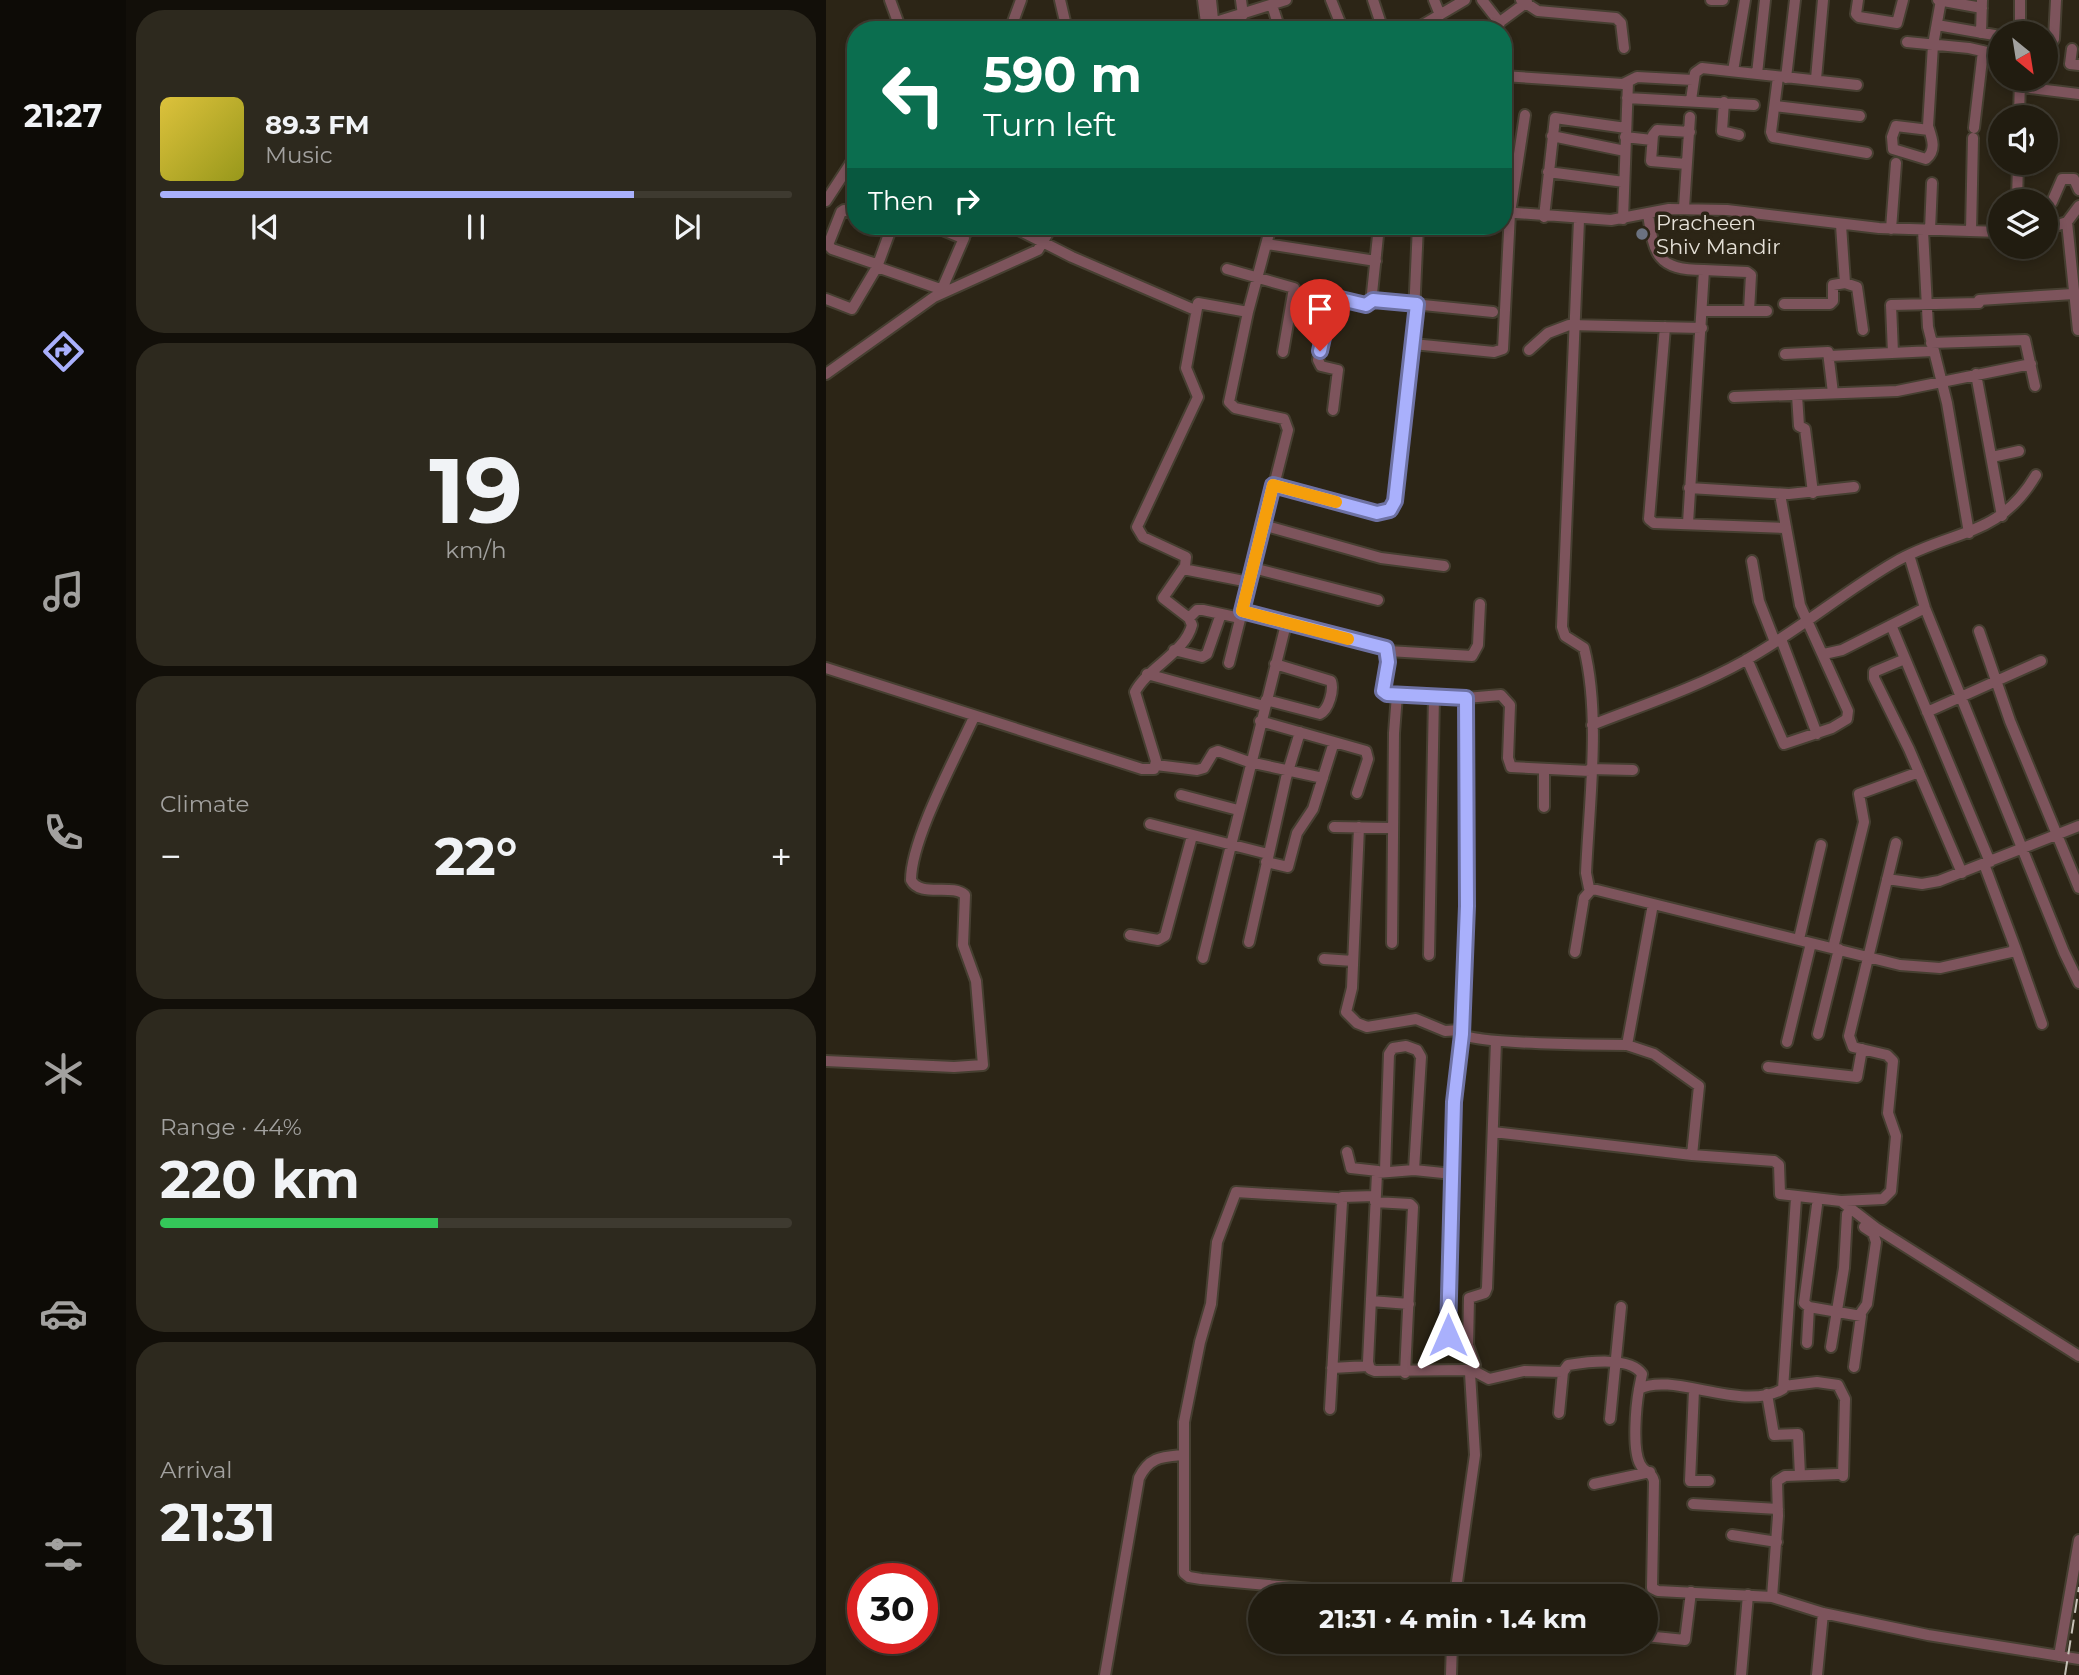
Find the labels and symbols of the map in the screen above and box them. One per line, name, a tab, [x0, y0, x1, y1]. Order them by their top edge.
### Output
north arrow	[1988, 21, 2058, 91]
place label: Pracheen Shiv Mandir	[1656, 210, 1781, 259]
marker: Pracheen Shiv Mandir	[1634, 226, 1650, 242]
pin	[1290, 279, 1350, 351]
position arrow	[1411, 1298, 1485, 1372]
speed limit sign: 30	[847, 1563, 938, 1654]

